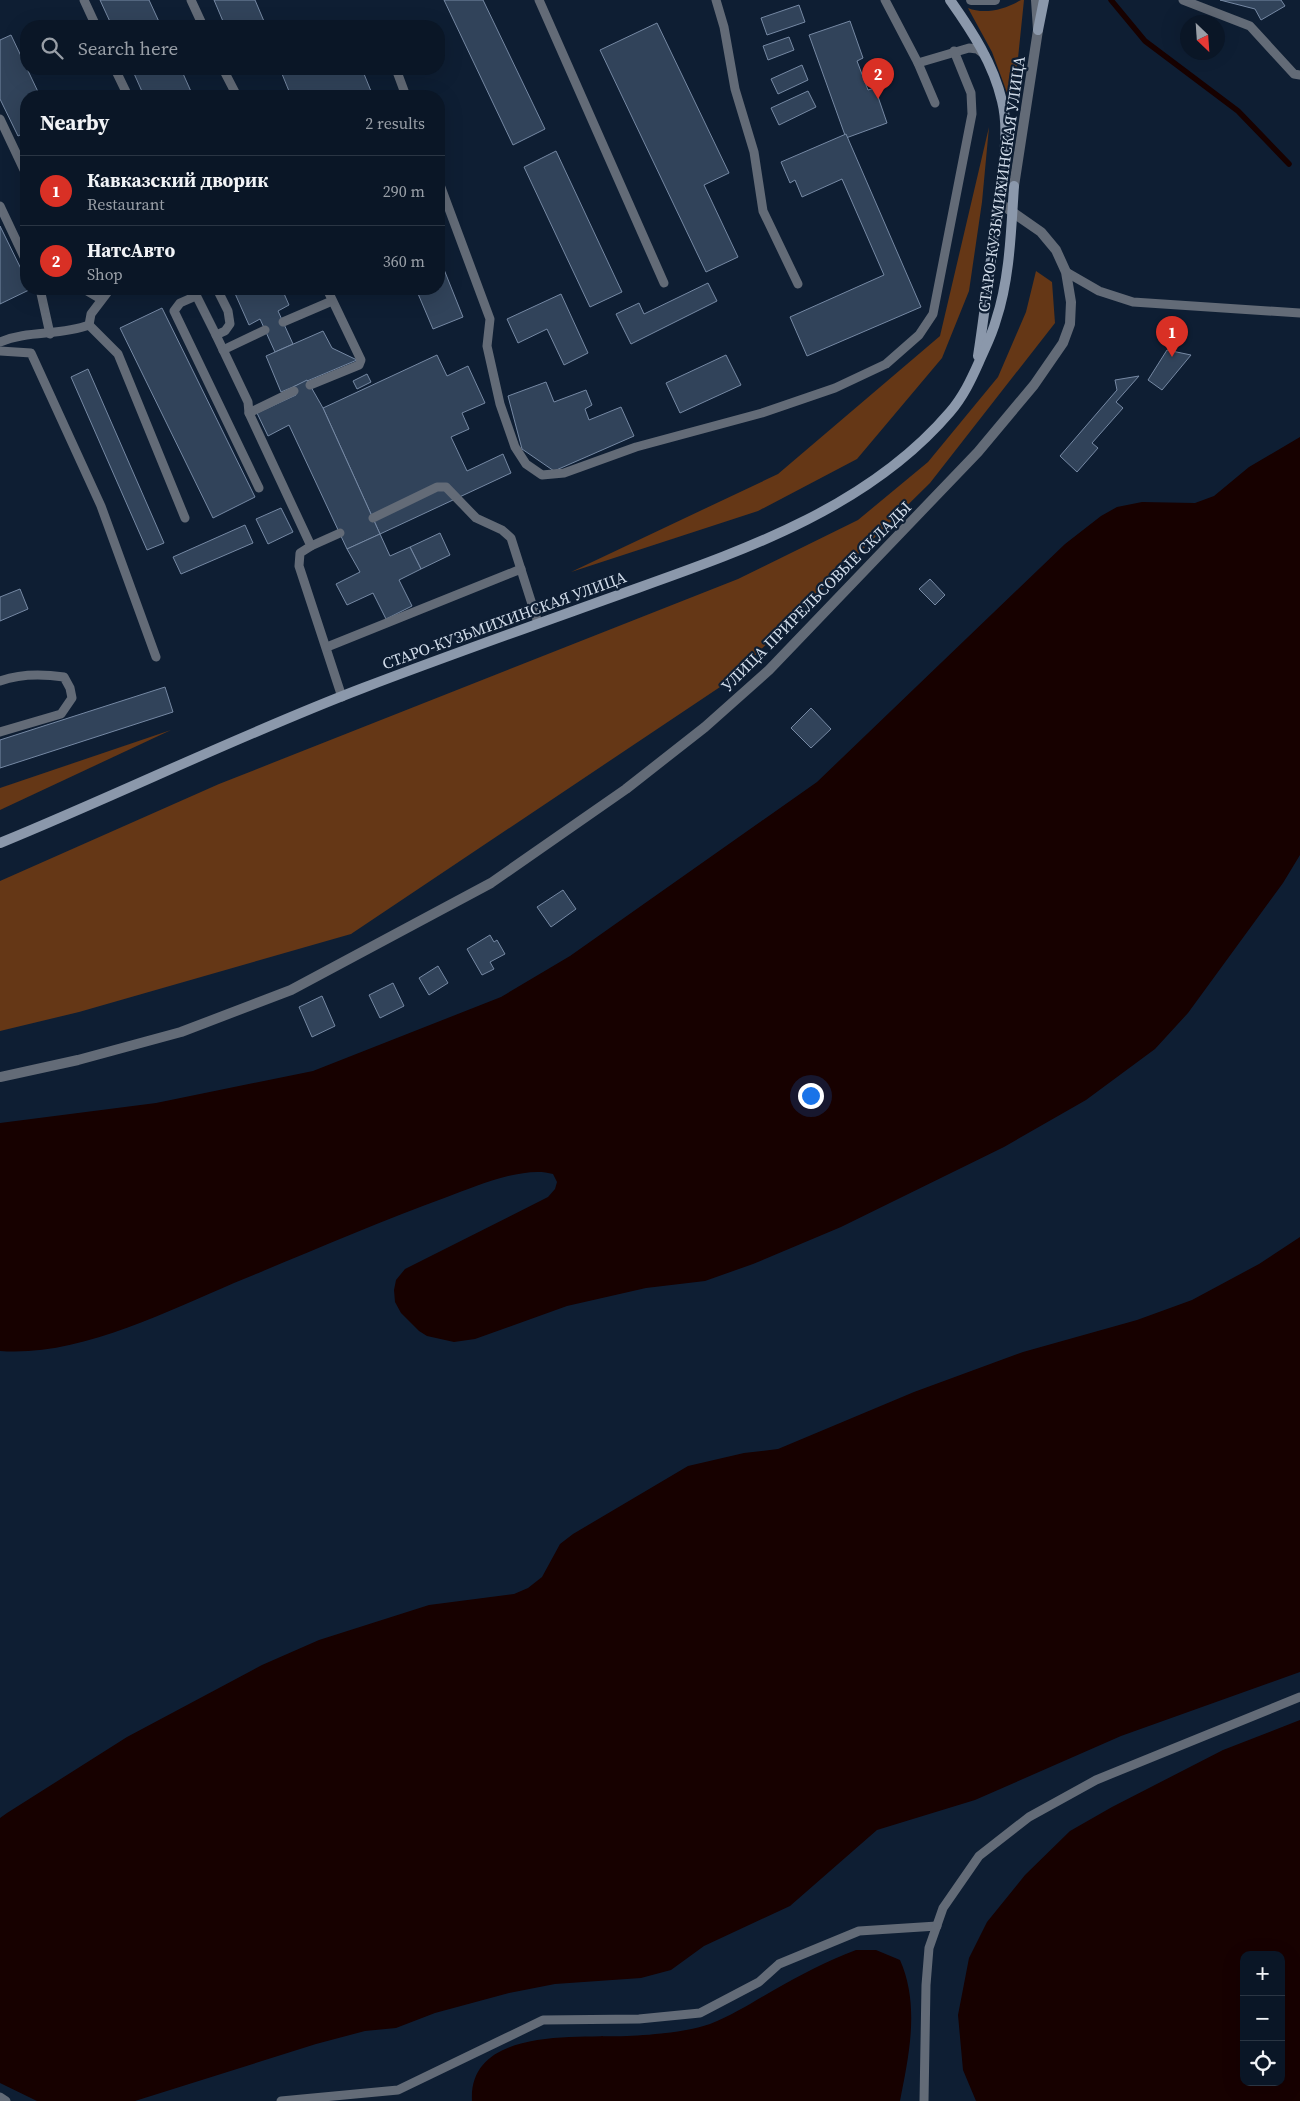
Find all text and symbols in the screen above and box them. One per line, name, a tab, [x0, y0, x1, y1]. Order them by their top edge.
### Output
north arrow	[1180, 15, 1225, 60]
search box	[20, 20, 445, 75]
icon: search	[38, 34, 66, 62]
text: Search here	[78, 35, 178, 61]
street label: СТАРО-КУЗЬМИХИНСКАЯ УЛИЦА	[972, 54, 1030, 313]
pin: 2	[862, 58, 894, 99]
text: Nearby	[40, 108, 110, 137]
text: 2 results	[365, 112, 425, 134]
text: Кавказский дворик	[87, 167, 268, 193]
text: 1	[52, 180, 60, 202]
text: 290 m	[383, 180, 425, 202]
text: Restaurant	[87, 193, 165, 215]
text: НатсАвто	[87, 237, 175, 263]
text: 2	[52, 250, 60, 272]
text: 360 m	[383, 250, 425, 272]
text: Shop	[87, 263, 123, 285]
pin: 1	[1156, 316, 1188, 357]
street label: УЛИЦА ПРИРЕЛЬСОВЫЕ СКЛАДЫ	[716, 496, 916, 696]
street label: СТАРО-КУЗЬМИХИНСКАЯ УЛИЦА	[379, 565, 629, 675]
your location	[798, 1083, 824, 1109]
map controls	[1240, 1951, 1285, 2086]
button: +	[1240, 1951, 1285, 1996]
button: −	[1240, 1996, 1285, 2041]
button: locate	[1240, 2041, 1285, 2086]

